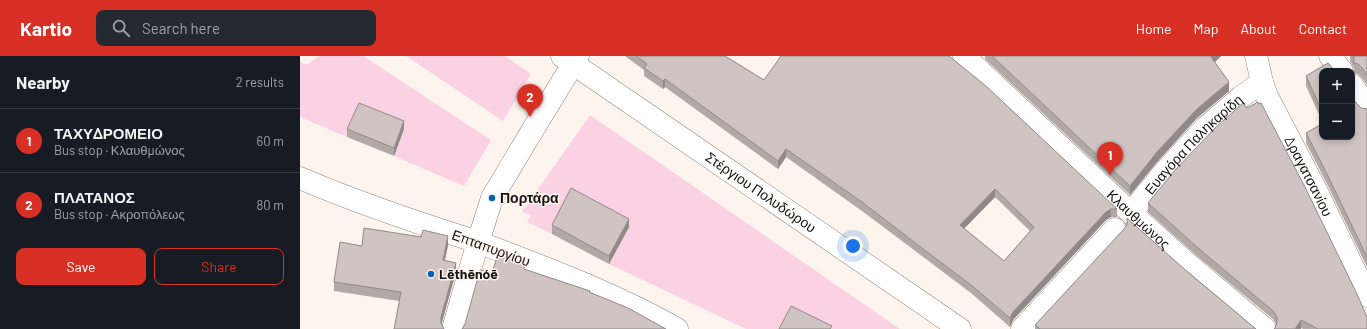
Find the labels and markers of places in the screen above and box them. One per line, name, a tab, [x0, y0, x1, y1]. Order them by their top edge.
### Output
pin: 2	[517, 84, 543, 117]
pin: 1	[1097, 142, 1123, 175]
place label: Πορτάρα	[500, 189, 559, 206]
marker: Πορτάρα	[487, 193, 497, 203]
place label: Lēthēnóē	[439, 265, 498, 282]
marker: Lēthēnóē	[426, 269, 436, 279]

